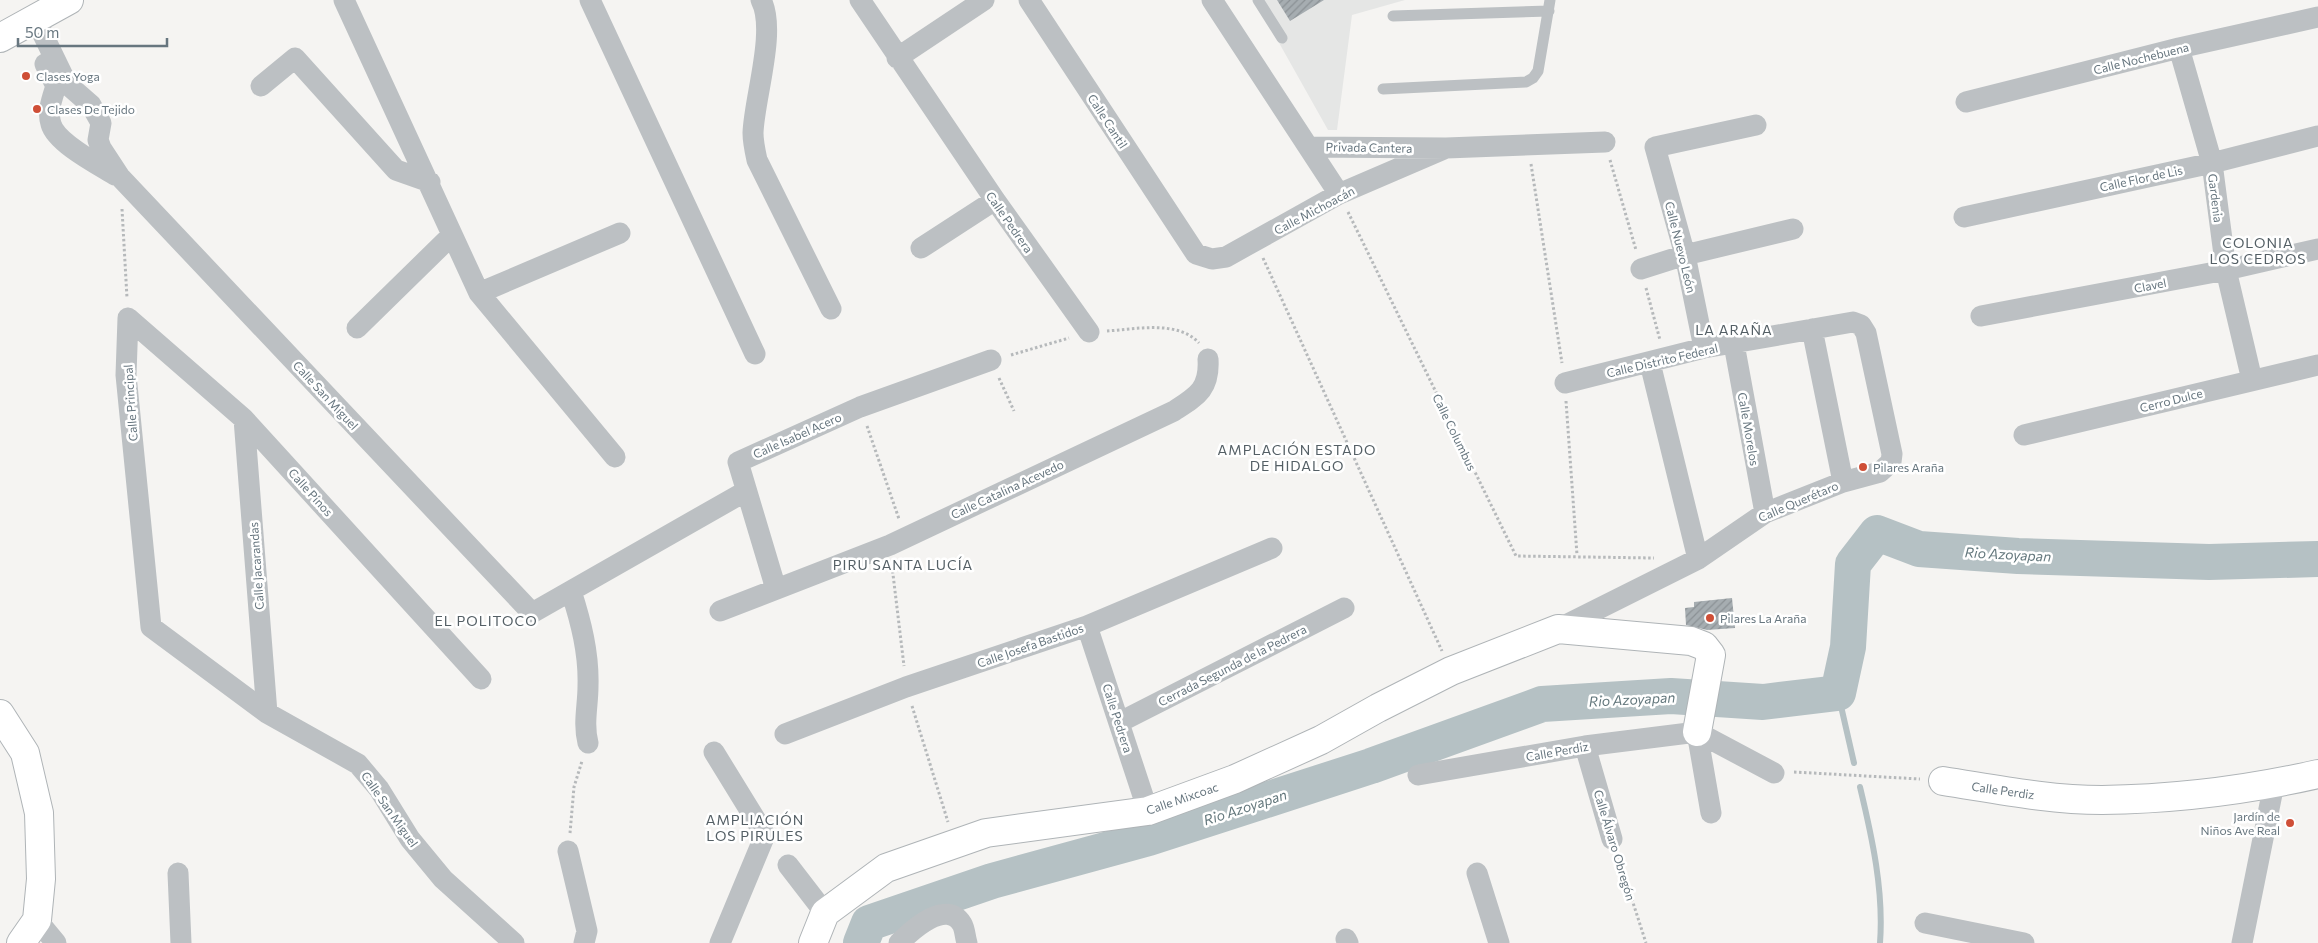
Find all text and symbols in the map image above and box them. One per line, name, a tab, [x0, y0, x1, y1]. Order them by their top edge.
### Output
scale bar	[18, 15, 166, 47]
text: 50 m	[25, 23, 59, 41]
street label: Calle Nochebuena	[2092, 39, 2190, 77]
place label: Clases Yoga	[36, 69, 100, 83]
marker: Clases Yoga	[20, 70, 32, 82]
street label: Calle Cantil	[1085, 91, 1131, 151]
place label: Clases De Tejido	[47, 102, 135, 116]
marker: Clases De Tejido	[31, 103, 43, 115]
street label: Privada Cantera	[1326, 139, 1412, 155]
street label: Calle Flor de Lis	[2098, 162, 2184, 194]
street label: Gardenia	[2206, 173, 2226, 223]
street label: Calle Michoacán	[1271, 183, 1357, 237]
street label: Calle Pedrera	[984, 189, 1036, 255]
street label: Calle Nuevo León	[1663, 200, 1699, 294]
district label: COLONIA LOS CEDROS	[2209, 234, 2307, 267]
street label: Clavel	[2133, 275, 2167, 295]
district label: LA ARAÑA	[1695, 321, 1773, 338]
street label: Calle Distrito Federal	[1605, 340, 1719, 380]
street label: Calle San Miguel	[291, 358, 361, 432]
street label: Calle Principal	[120, 364, 140, 442]
street label: Cerro Dulce	[2138, 385, 2204, 415]
street label: Calle Columbus	[1430, 391, 1480, 473]
street label: Calle Morelos	[1736, 391, 1762, 467]
street label: Calle Isabel Acero	[751, 409, 843, 461]
district label: AMPLACIÓN ESTADO DE HIDALGO	[1218, 441, 1376, 474]
street label: Calle Catalina Acevedo	[948, 457, 1066, 521]
place label: Pilares Araña	[1873, 460, 1944, 474]
marker: Pilares Araña	[1857, 461, 1869, 473]
street label: Calle Pinos	[286, 465, 336, 519]
street label: Calle Querétaro	[1756, 478, 1840, 524]
street label: Calle Jacarandas	[246, 522, 267, 610]
water label: Rio Azoyapan	[1964, 543, 2052, 565]
district label: PIRU SANTA LUCÍA	[833, 556, 973, 573]
place label: Pilares La Araña	[1720, 611, 1806, 625]
district label: EL POLITOCO	[434, 612, 538, 629]
marker: Pilares La Araña	[1704, 612, 1716, 624]
street label: Calle Josefa Bastidos	[975, 620, 1085, 671]
street label: Cerrada Segunda de la Pedrera	[1156, 621, 1308, 709]
street label: Calle Pedrera	[1100, 682, 1136, 754]
water label: Rio Azoyapan	[1588, 688, 1676, 710]
street label: Calle Perdiz	[1525, 739, 1589, 763]
street label: Calle San Miguel	[359, 769, 421, 849]
street label: Calle Mixcoac	[1144, 779, 1220, 817]
street label: Calle Perdiz	[1971, 779, 2035, 801]
water label: Rio Azoyapan	[1201, 786, 1289, 828]
street label: Calle Álvaro Obregón	[1591, 788, 1639, 902]
place label: Jardín de Niños Ave Real	[2200, 809, 2280, 837]
district label: AMPLIACIÓN LOS PIRULES	[706, 811, 804, 844]
marker: Jardín de Niños Ave Real	[2284, 817, 2296, 829]

